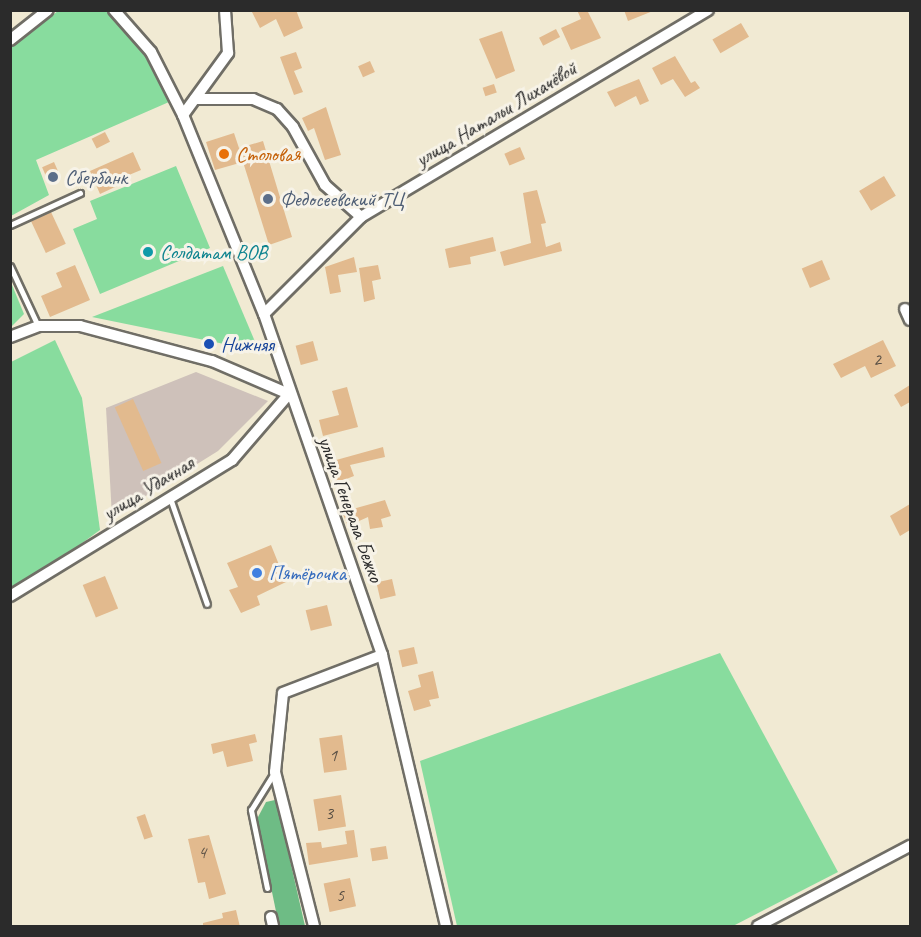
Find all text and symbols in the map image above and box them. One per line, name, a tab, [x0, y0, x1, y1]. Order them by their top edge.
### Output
street label: улица Натальи Лихачёвой	[411, 56, 581, 172]
place label: Столовая	[236, 141, 300, 167]
marker: Столовая	[217, 147, 231, 161]
place label: Сбербанк	[65, 164, 127, 190]
marker: Сбербанк	[46, 170, 60, 184]
place label: Федосеевский ТЦ	[280, 186, 404, 212]
marker: Федосеевский ТЦ	[261, 192, 275, 206]
place label: Солдатам ВОВ	[160, 239, 267, 265]
marker: Солдатам ВОВ	[141, 245, 155, 259]
place label: Нижняя	[221, 331, 274, 357]
marker: Нижняя	[202, 337, 216, 351]
house number: 2	[873, 348, 881, 370]
street label: улица Генерала Бежко	[313, 431, 389, 587]
street label: улица Удачная	[97, 450, 199, 526]
place label: Пятёрочка	[269, 560, 346, 586]
marker: Пятёрочка	[250, 566, 264, 580]
house number: 1	[329, 744, 337, 766]
house number: 3	[325, 802, 333, 824]
house number: 4	[198, 841, 206, 863]
house number: 5	[336, 884, 344, 906]

